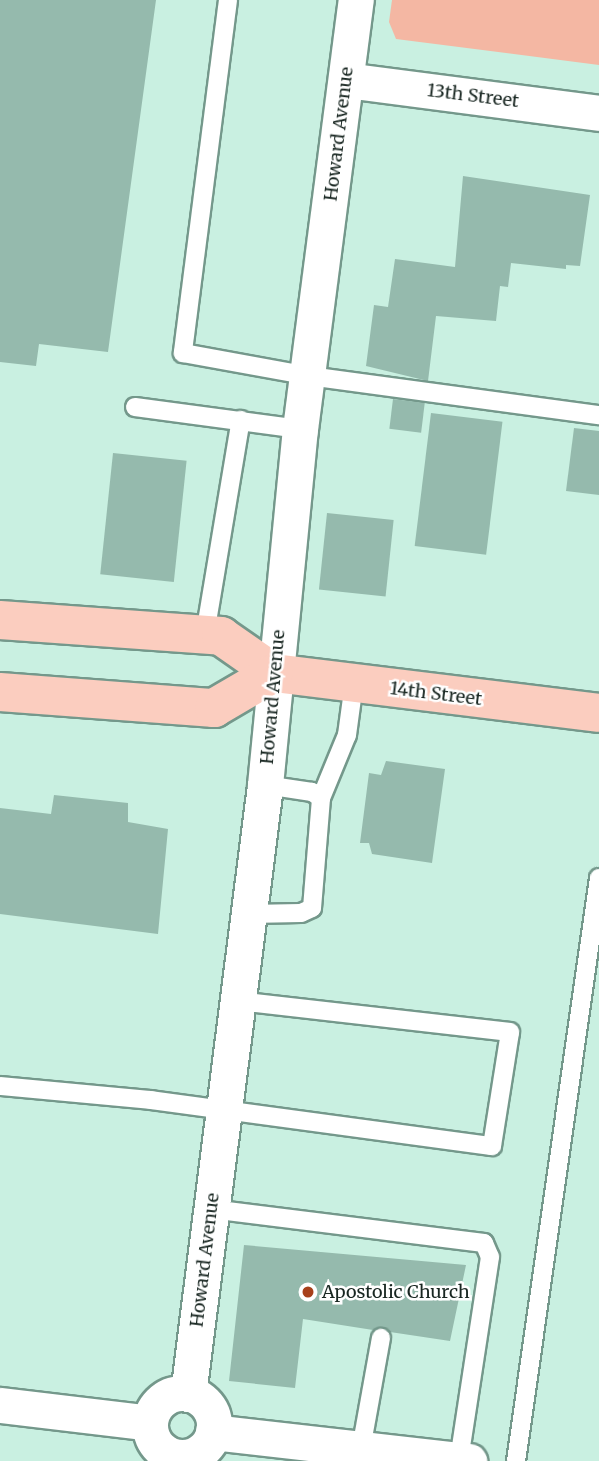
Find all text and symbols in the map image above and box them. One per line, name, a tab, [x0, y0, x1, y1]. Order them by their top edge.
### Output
street label: Howard Avenue	[320, 66, 358, 202]
street label: 13th Street	[426, 80, 520, 112]
street label: Howard Avenue	[256, 629, 290, 765]
street label: 14th Street	[389, 678, 483, 710]
street label: Howard Avenue	[186, 1192, 224, 1328]
place label: Apostolic Church	[322, 1281, 470, 1303]
marker: Apostolic Church	[300, 1284, 316, 1300]

